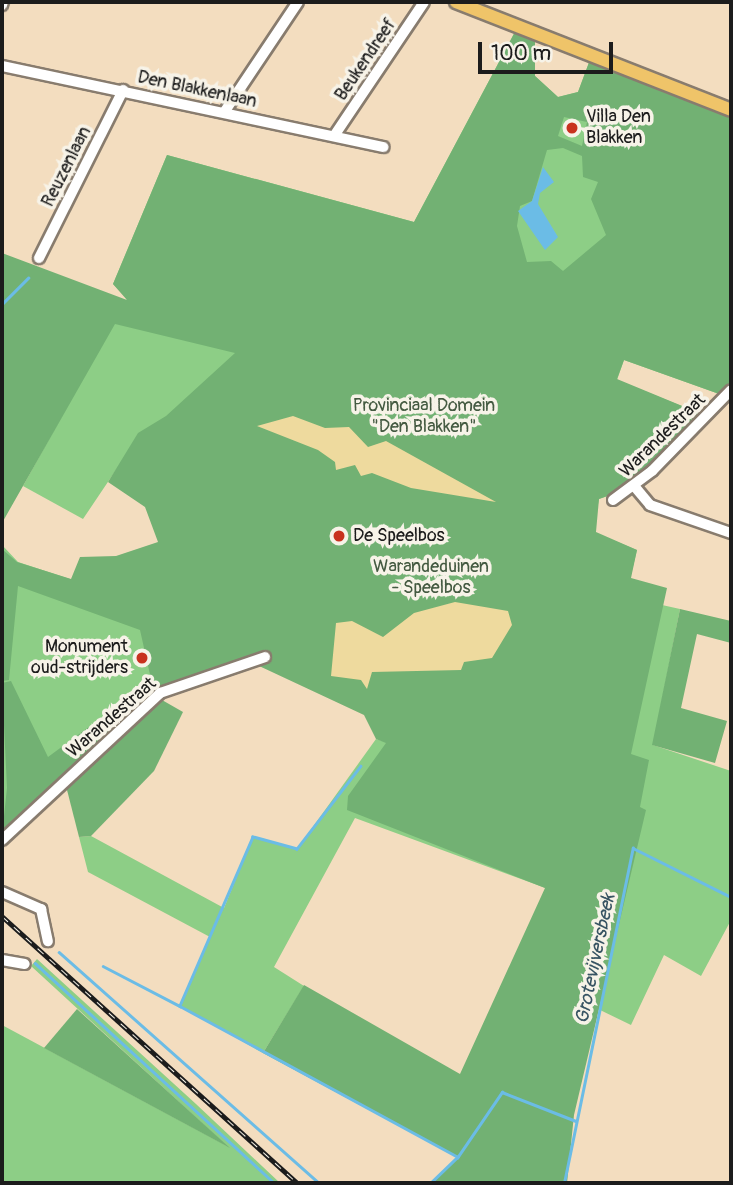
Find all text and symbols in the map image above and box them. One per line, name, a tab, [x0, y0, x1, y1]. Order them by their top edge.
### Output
street label: Beukendreef	[331, 15, 401, 105]
scale bar	[481, 28, 616, 72]
text: 100 m	[491, 40, 551, 67]
street label: Den Blakkenlaan	[136, 67, 258, 113]
place label: Villa Den Blakken	[586, 107, 651, 150]
marker: Villa Den Blakken	[564, 120, 580, 136]
street label: Reuzenlaan	[38, 123, 96, 211]
street label: Warandestraat	[615, 390, 711, 482]
park label: Provinciaal Domein "Den Blakken"	[353, 396, 495, 438]
place label: De Speelbos	[353, 525, 445, 547]
marker: De Speelbos	[331, 528, 347, 544]
park label: Warandeduinen - Speelbos	[373, 557, 489, 600]
place label: Monument oud-strijders	[31, 637, 128, 680]
marker: Monument oud-strijders	[134, 650, 150, 666]
street label: Warandestraat	[63, 673, 161, 763]
water label: Grotevijversbeek	[571, 892, 621, 1026]

